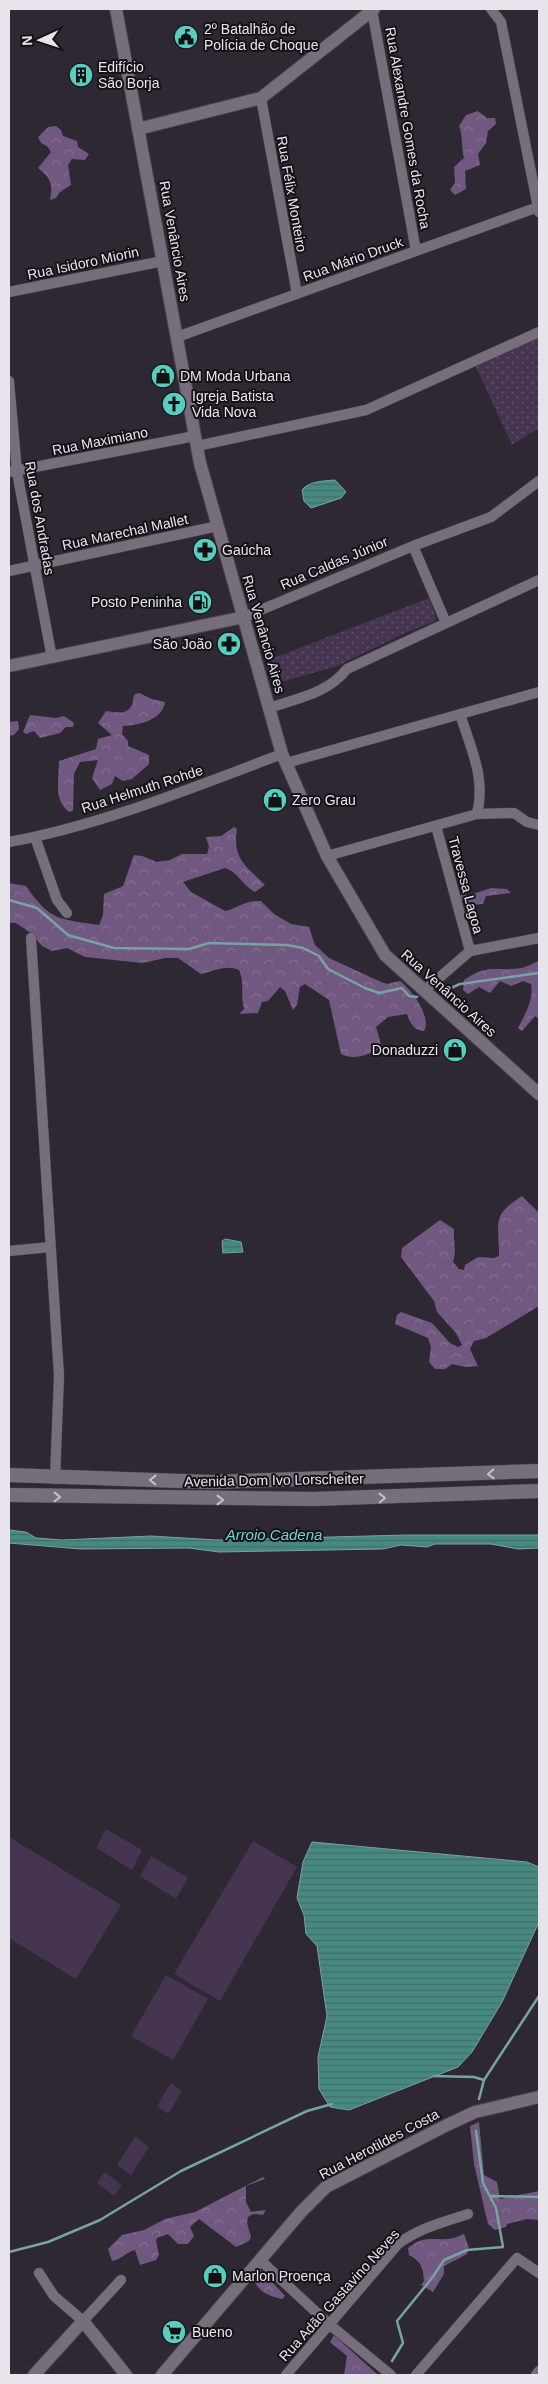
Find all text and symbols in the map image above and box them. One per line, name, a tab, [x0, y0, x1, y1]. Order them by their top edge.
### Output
north arrow	[15, 15, 65, 65]
place label: 2º Batalhão de Polícia de Choque	[204, 21, 319, 53]
public building icon: 2º Batalhão de Polícia de Choque	[173, 24, 199, 50]
street label: Rua Alexandre Gomes da Rocha	[382, 26, 434, 230]
text: N	[19, 35, 35, 46]
place label: Edifício São Borja	[98, 59, 160, 91]
building icon: Edifício São Borja	[68, 62, 94, 88]
street label: Rua Félix Monteiro	[274, 135, 310, 253]
street label: Rua Venâncio Aires	[157, 179, 193, 303]
street label: Rua Mário Druck	[301, 233, 406, 284]
street label: Rua Isidoro Miorin	[26, 243, 140, 283]
shop icon: DM Moda Urbana	[150, 363, 176, 389]
place label: DM Moda Urbana	[180, 368, 291, 384]
place label: Igreja Batista Vida Nova	[192, 388, 274, 420]
church icon: Igreja Batista Vida Nova	[161, 391, 187, 417]
street label: Rua Maximiano	[51, 424, 149, 458]
street label: Rua dos Andradas	[22, 460, 58, 576]
street label: Rua Marechal Mallet	[61, 511, 190, 553]
street label: Rua Caldas Júnior	[278, 533, 390, 593]
pharmacy icon: Gaúcha	[192, 537, 218, 563]
place label: Gaúcha	[222, 542, 271, 558]
street label: Rua Venâncio Aires	[239, 573, 289, 695]
fuel station icon: Posto Peninha	[187, 589, 213, 615]
place label: Posto Peninha	[91, 594, 182, 610]
pharmacy icon: São João	[216, 631, 242, 657]
place label: São João	[153, 636, 212, 652]
street label: Rua Helmuth Rohde	[79, 762, 205, 816]
shop icon: Zero Grau	[262, 787, 288, 813]
place label: Zero Grau	[292, 792, 356, 808]
street label: Travessa Lagoa	[445, 835, 487, 936]
street label: Rua Venâncio Aires	[398, 946, 500, 1040]
shop icon: Donaduzzi	[442, 1037, 468, 1063]
place label: Donaduzzi	[372, 1042, 438, 1058]
one-way arrow	[486, 1468, 494, 1479]
street label: Avenida Dom Ivo Lorscheiter	[184, 1470, 364, 1490]
one-way arrow	[149, 1475, 157, 1486]
one-way arrow	[54, 1492, 62, 1502]
one-way arrow	[379, 1493, 387, 1503]
one-way arrow	[216, 1495, 224, 1505]
water label: Arroio Cadena	[225, 1526, 322, 1543]
street label: Rua Herotildes Costa	[317, 2106, 442, 2182]
street label: Rua Adão Gastavino Neves	[276, 2226, 402, 2364]
shop icon: Marlon Proença	[202, 2263, 228, 2289]
place label: Marlon Proença	[232, 2268, 331, 2284]
supermarket icon: Bueno	[161, 2319, 187, 2345]
place label: Bueno	[192, 2324, 233, 2340]

